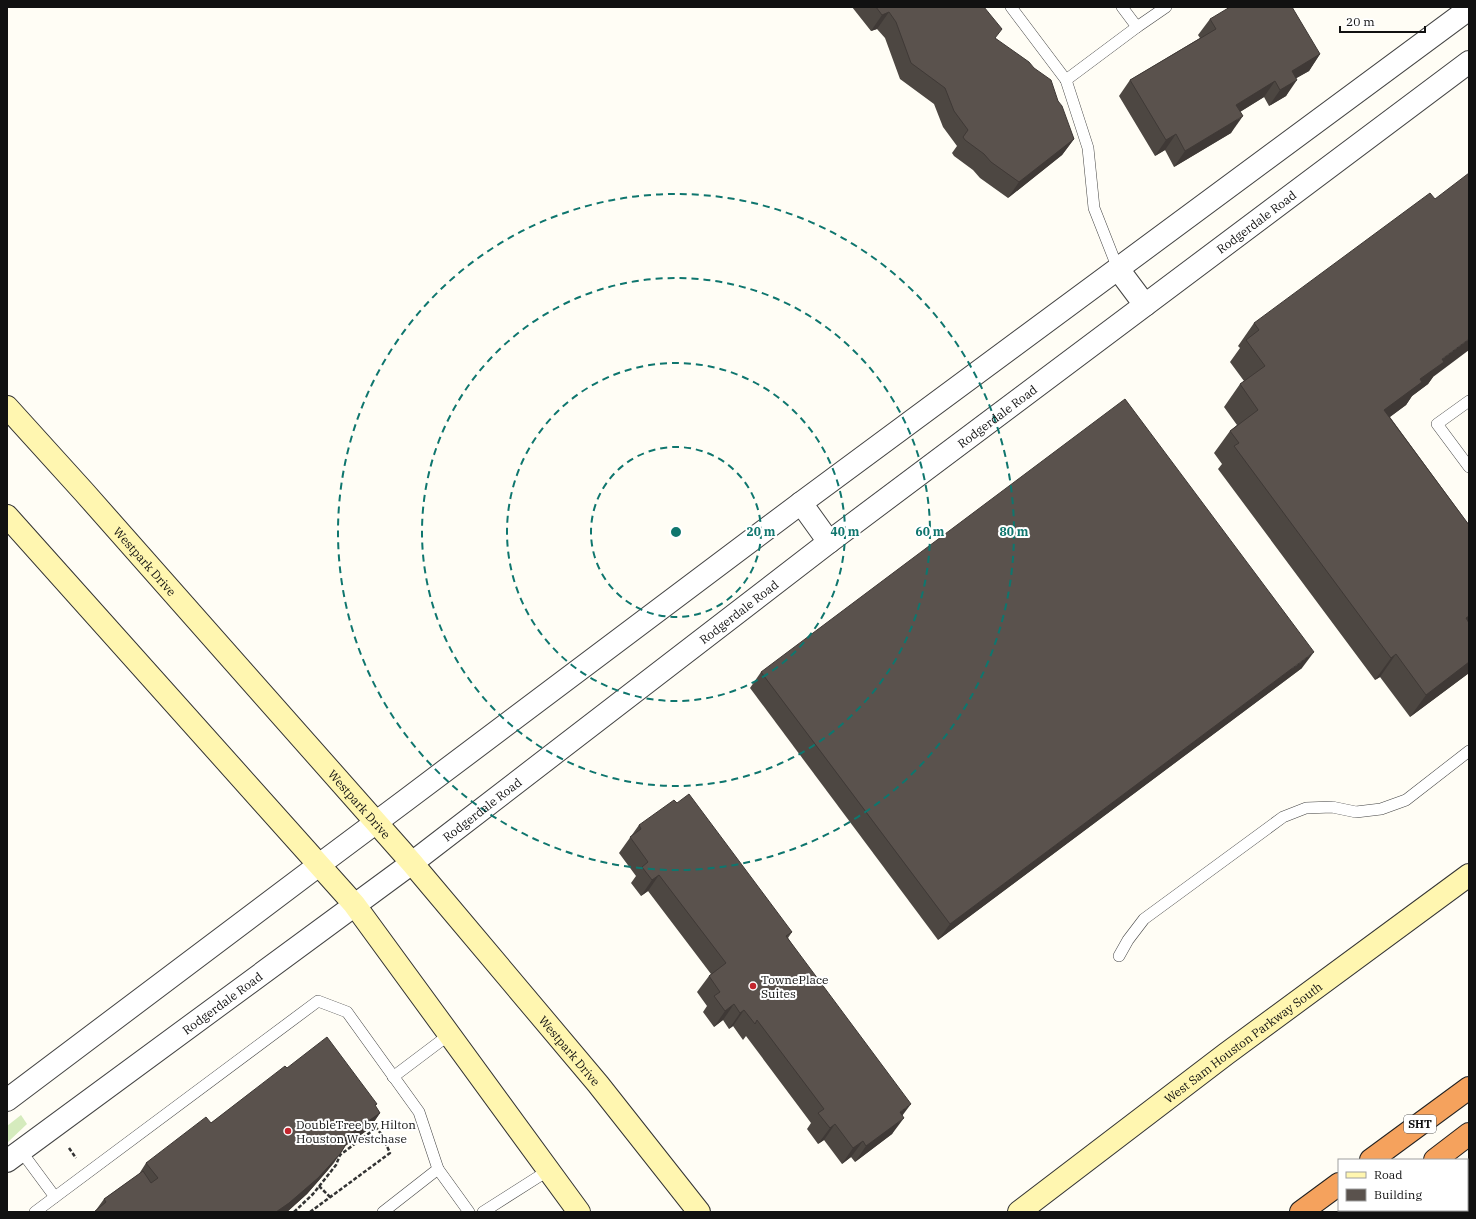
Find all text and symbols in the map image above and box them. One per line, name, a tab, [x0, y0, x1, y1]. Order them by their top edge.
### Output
scale bar	[1340, 8, 1425, 34]
text: 20 m	[1346, 14, 1375, 29]
street label: Rodgerdale Road	[1213, 187, 1299, 256]
street label: Rodgerdale Road	[954, 381, 1040, 451]
street label: Westpark Drive	[111, 524, 180, 599]
text: 20 m	[747, 524, 776, 539]
text: 40 m	[831, 524, 860, 539]
text: 60 m	[916, 524, 945, 539]
text: 80 m	[1000, 524, 1029, 539]
centre of rings	[669, 525, 683, 539]
street label: Rodgerdale Road	[696, 576, 781, 647]
street label: Westpark Drive	[325, 766, 394, 841]
street label: Rodgerdale Road	[439, 774, 524, 844]
street label: Rodgerdale Road	[179, 968, 265, 1037]
place label: TownePlace Suites	[761, 972, 829, 1001]
street label: West Sam Houston Parkway South	[1161, 978, 1325, 1106]
marker: TownePlace Suites	[748, 981, 758, 991]
street label: Westpark Drive	[536, 1012, 604, 1089]
road number: SHT	[1404, 1115, 1436, 1133]
place label: DoubleTree by Hilton Houston Westchase	[296, 1117, 416, 1146]
marker: DoubleTree by Hilton Houston Westchase	[283, 1126, 293, 1136]
legend	[1338, 1159, 1468, 1211]
text: Road	[1374, 1167, 1403, 1182]
text: Building	[1374, 1187, 1422, 1202]

